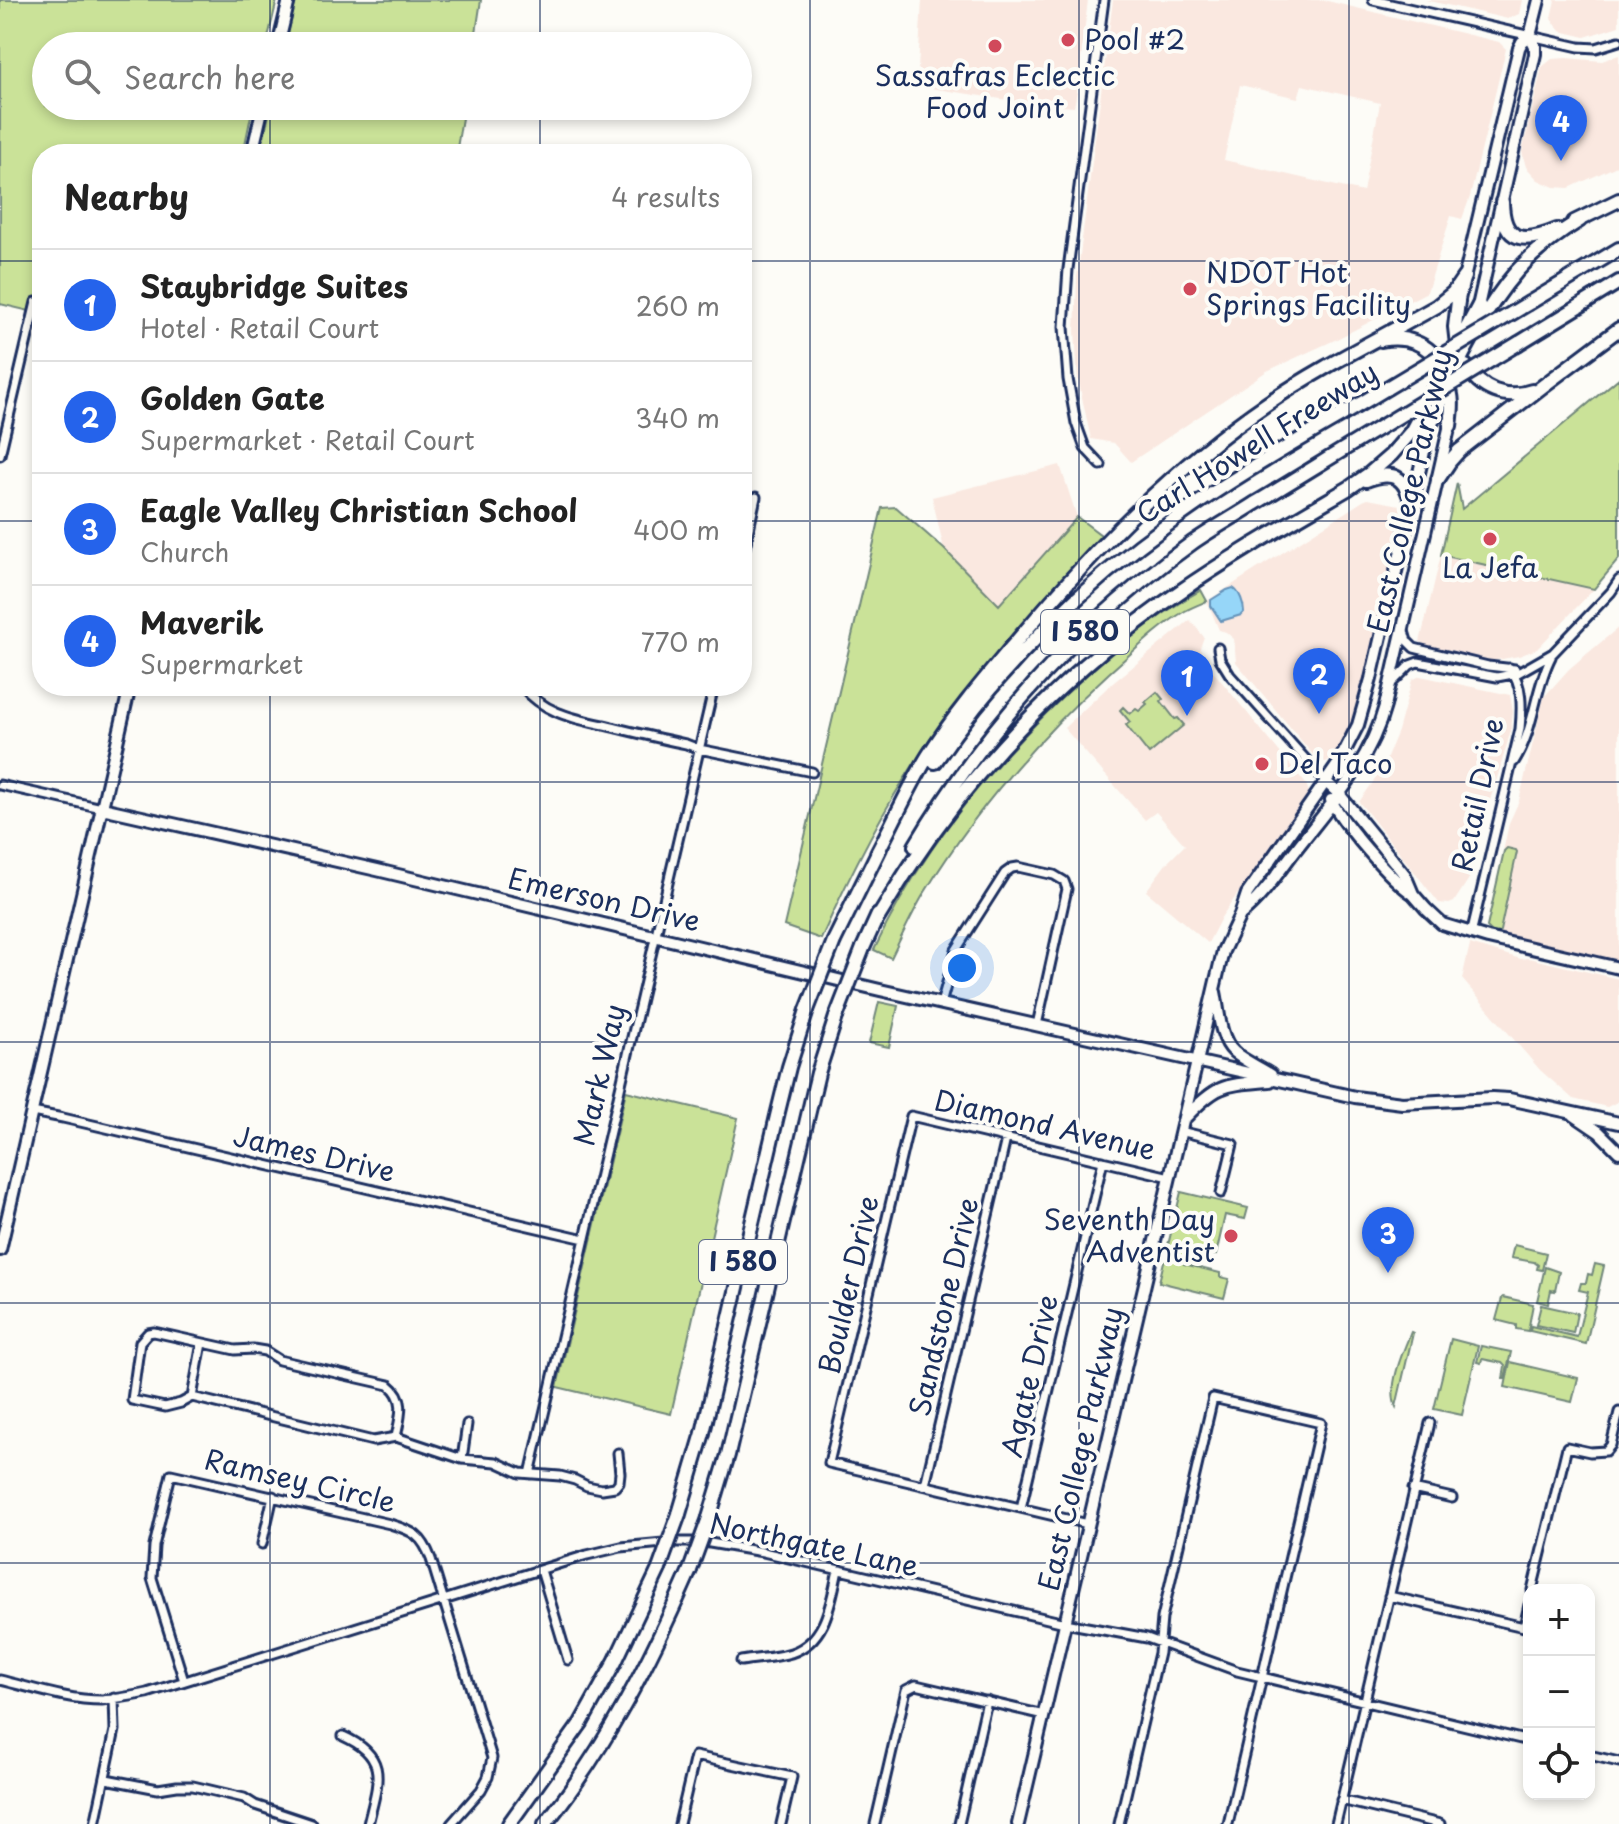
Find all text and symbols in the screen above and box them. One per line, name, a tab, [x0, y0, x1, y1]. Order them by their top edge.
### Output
place label: Pool #2	[1084, 17, 1185, 60]
marker: Pool #2	[1059, 31, 1077, 49]
search box	[32, 32, 752, 120]
marker: Sassafras Eclectic Food Joint	[986, 37, 1004, 55]
place label: Sassafras Eclectic Food Joint	[875, 53, 1115, 128]
icon: search	[60, 54, 104, 98]
text: Search here	[124, 54, 296, 99]
pin: 4	[1535, 95, 1587, 161]
text: Nearby	[64, 170, 189, 222]
text: 4 results	[611, 177, 720, 216]
place label: NDOT Hot Springs Facility	[1206, 250, 1411, 325]
text: Staybridge Suites	[140, 263, 408, 308]
marker: NDOT Hot Springs Facility	[1181, 280, 1199, 298]
text: 1	[84, 286, 96, 325]
text: 260 m	[636, 286, 720, 325]
text: Hotel · Retail Court	[140, 308, 379, 347]
street label: East College Parkway	[1355, 345, 1462, 637]
street label: Carl Howell Freeway	[1127, 350, 1386, 534]
text: Golden Gate	[140, 375, 325, 420]
text: 2	[81, 398, 99, 437]
text: 340 m	[635, 398, 720, 437]
text: Supermarket · Retail Court	[140, 420, 475, 459]
text: Eagle Valley Christian School	[140, 487, 578, 532]
text: 3	[81, 510, 99, 549]
text: 400 m	[633, 510, 720, 549]
marker: La Jefa	[1481, 530, 1499, 548]
text: Church	[140, 532, 229, 571]
place label: La Jefa	[1442, 545, 1539, 588]
text: Maverik	[140, 599, 264, 644]
road number: I 580	[1041, 610, 1129, 654]
text: 4	[81, 622, 99, 661]
text: 770 m	[641, 622, 720, 661]
text: Supermarket	[140, 644, 303, 683]
pin: 2	[1293, 648, 1345, 714]
pin: 1	[1161, 650, 1213, 716]
street label: Retail Drive	[1439, 714, 1514, 876]
place label: Del Taco	[1278, 741, 1393, 784]
marker: Del Taco	[1253, 755, 1271, 773]
street label: Emerson Drive	[504, 856, 705, 942]
your location	[942, 948, 982, 988]
street label: Mark Way	[561, 999, 636, 1150]
street label: Diamond Avenue	[931, 1077, 1160, 1170]
street label: James Drive	[229, 1113, 399, 1192]
street label: Boulder Drive	[806, 1191, 889, 1378]
street label: Sandstone Drive	[897, 1193, 989, 1420]
place label: Seventh Day Adventist	[1044, 1197, 1215, 1272]
pin: 3	[1362, 1207, 1414, 1273]
marker: Seventh Day Adventist	[1222, 1227, 1240, 1245]
road number: I 580	[699, 1240, 787, 1284]
street label: Agate Drive	[989, 1290, 1068, 1461]
street label: East College Parkway	[1026, 1303, 1133, 1595]
street label: Ramsey Circle	[200, 1437, 400, 1522]
street label: Northgate Lane	[706, 1500, 923, 1587]
map controls	[1523, 1584, 1595, 1800]
button: +	[1523, 1584, 1595, 1656]
button: −	[1523, 1656, 1595, 1728]
button: locate	[1523, 1728, 1595, 1800]

